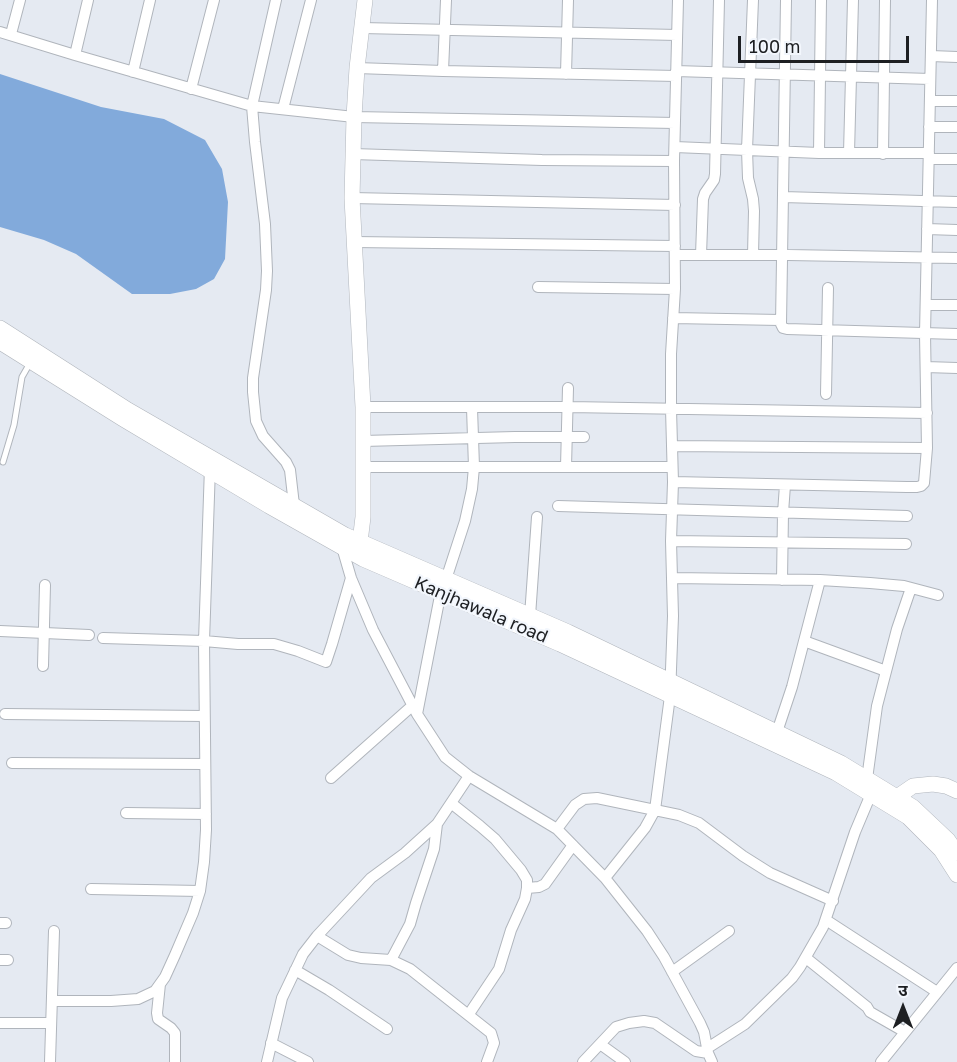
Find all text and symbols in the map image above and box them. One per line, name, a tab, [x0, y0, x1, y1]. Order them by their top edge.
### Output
scale bar	[741, 24, 912, 62]
text: 100 m	[749, 35, 800, 57]
street label: Kanjhawala road	[411, 572, 551, 648]
north arrow	[873, 978, 933, 1038]
text: उ	[898, 980, 908, 1000]

